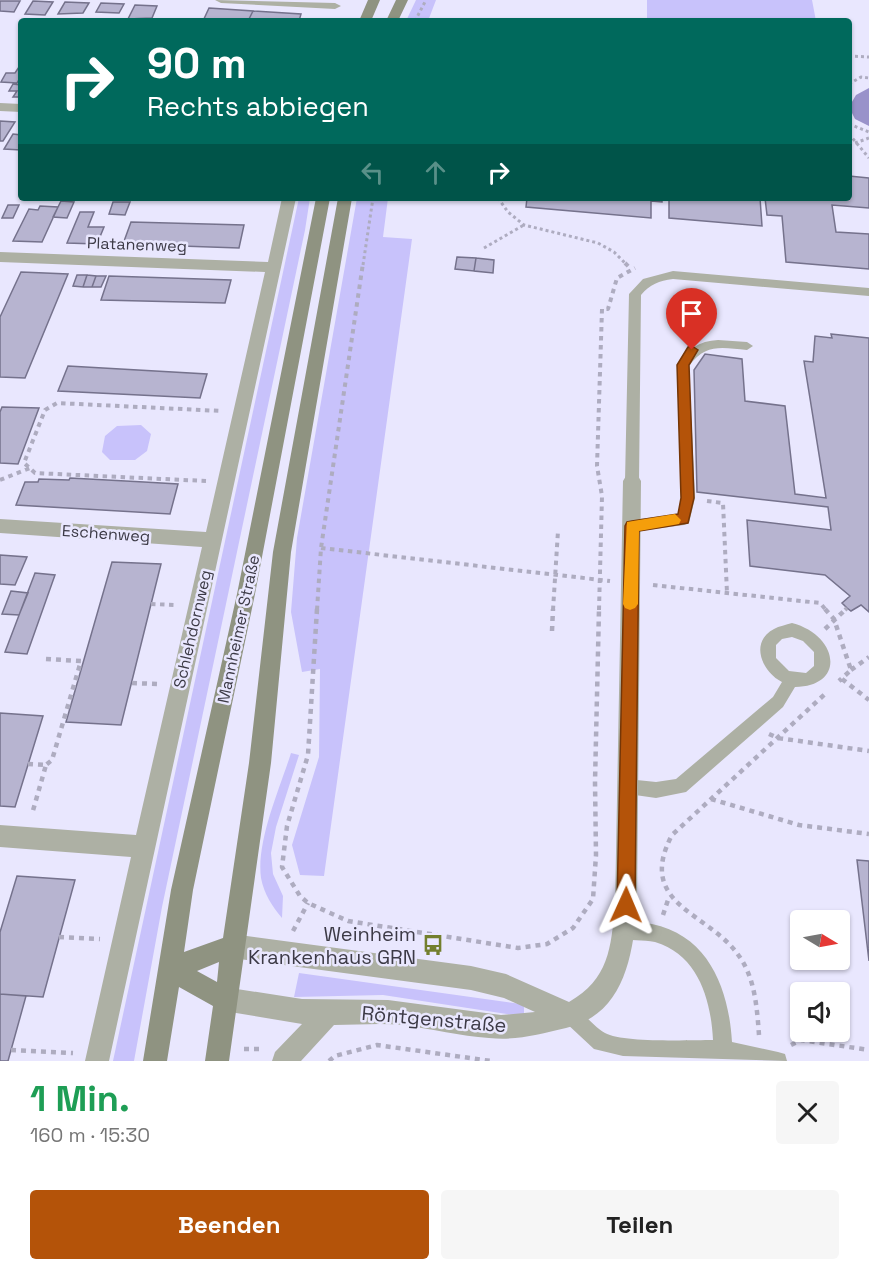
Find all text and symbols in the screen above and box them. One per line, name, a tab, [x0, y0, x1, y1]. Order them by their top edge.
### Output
text: 90 m	[147, 37, 247, 90]
icon: right	[48, 42, 126, 120]
text: Rechts abbiegen	[147, 89, 369, 124]
icon: left	[356, 156, 389, 189]
icon: ahead	[419, 156, 452, 189]
icon: right	[482, 156, 515, 189]
street label: Platanenweg	[87, 232, 187, 257]
pin	[666, 288, 717, 350]
icon: arrive	[675, 297, 708, 330]
street label: Eschenweg	[61, 520, 151, 547]
street label: Mannheimer Straße	[213, 553, 264, 705]
street label: Schlehdornweg	[169, 568, 216, 690]
position arrow	[594, 873, 658, 937]
north arrow	[790, 910, 850, 970]
map controls	[790, 910, 850, 1042]
place label: Weinheim Krankenhaus GRN	[248, 921, 416, 970]
bus stop icon: Weinheim Krankenhaus GRN	[421, 933, 445, 957]
button: sound	[790, 982, 850, 1042]
street label: Röntgenstraße	[360, 1000, 508, 1038]
text: 1 Min.	[30, 1076, 130, 1122]
button: close	[776, 1081, 839, 1144]
text: 160 m · 15:30	[30, 1122, 150, 1148]
button: Beenden	[30, 1190, 429, 1259]
button: Teilen	[441, 1190, 839, 1259]

